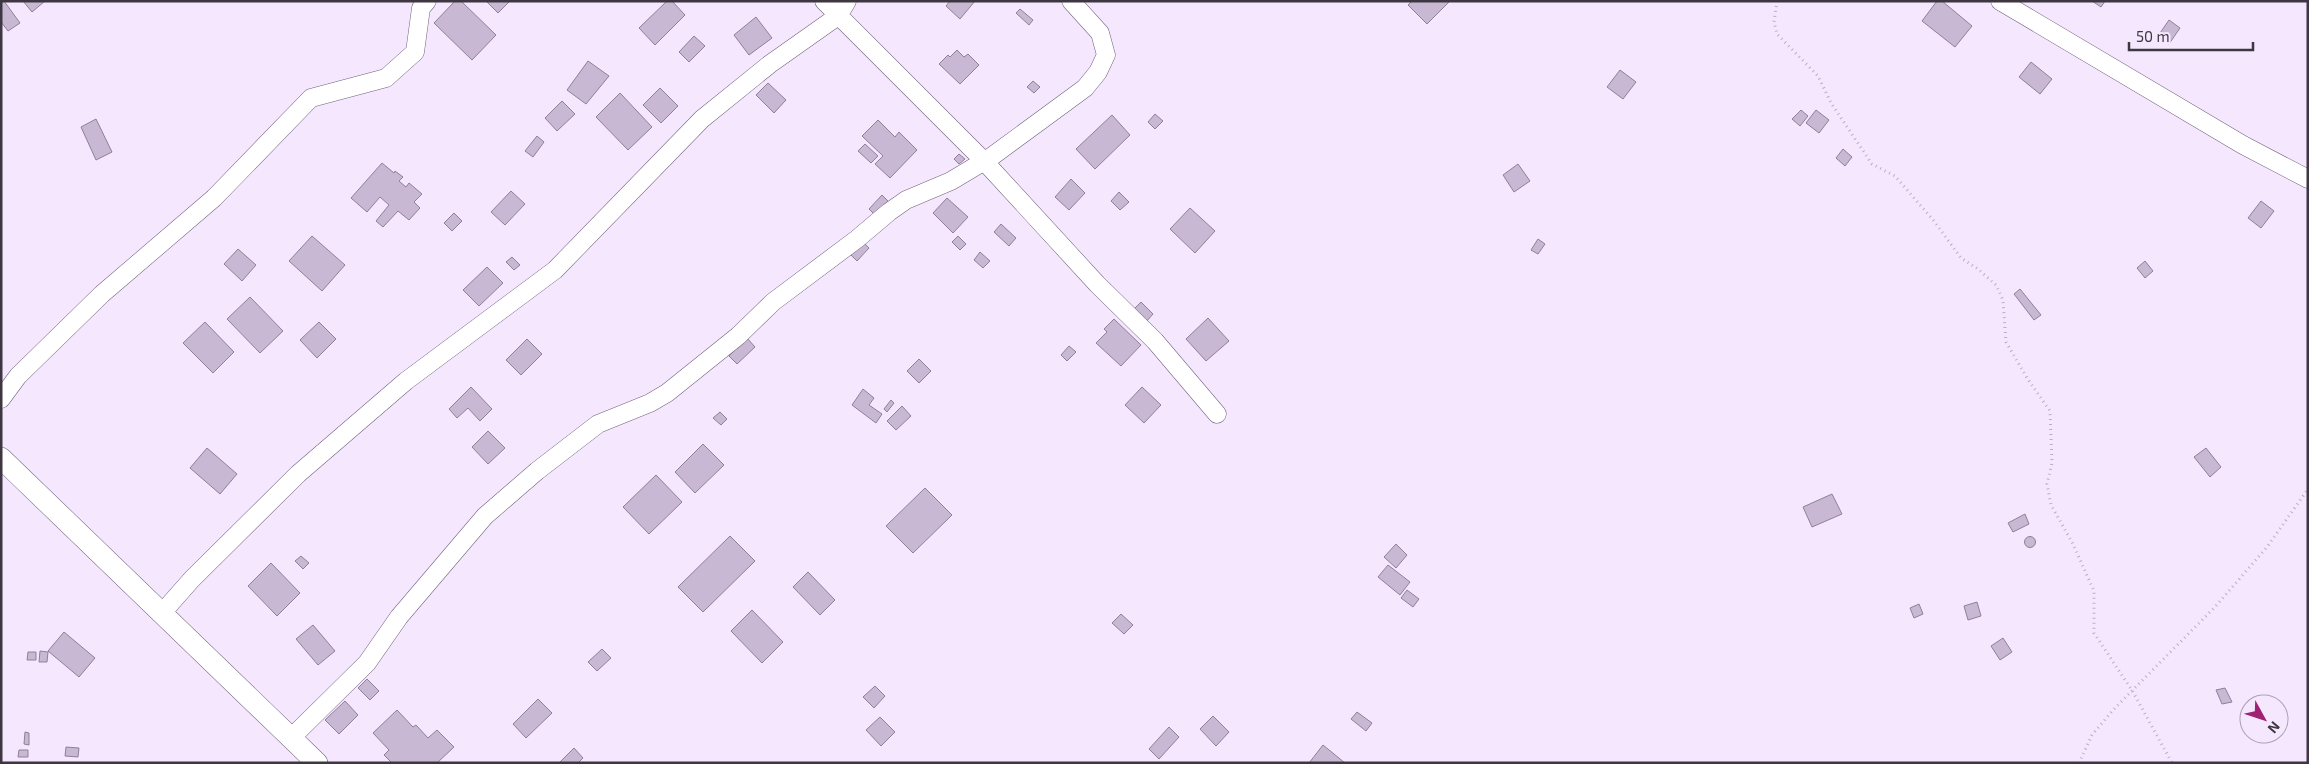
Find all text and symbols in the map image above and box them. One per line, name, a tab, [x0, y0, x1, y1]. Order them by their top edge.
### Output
scale bar	[2129, 20, 2253, 52]
text: 50 m	[2136, 27, 2170, 45]
north arrow	[2239, 694, 2289, 744]
text: N	[2265, 718, 2284, 737]

